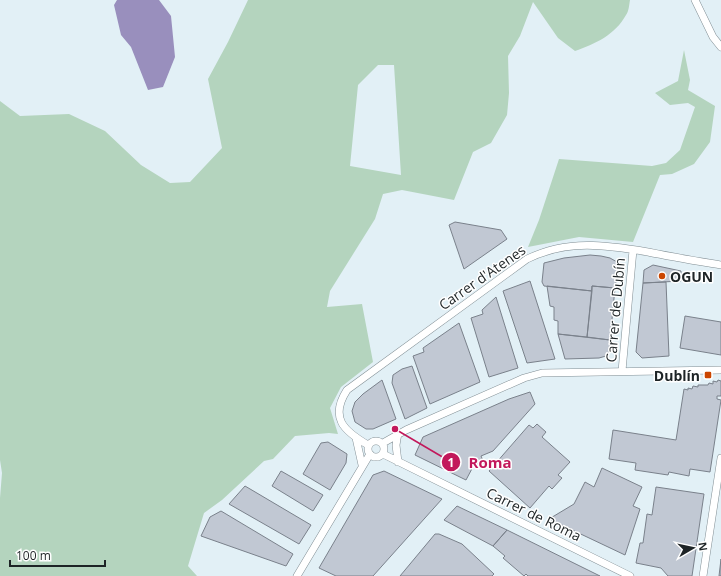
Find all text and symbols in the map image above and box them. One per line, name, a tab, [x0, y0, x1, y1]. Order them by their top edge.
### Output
street label: Carrer d'Atenes	[435, 240, 529, 314]
street label: Carrer de Dubín	[601, 257, 629, 363]
place label: OGUN	[670, 267, 713, 286]
marker: OGUN	[657, 271, 667, 281]
place label: Dublín	[654, 366, 700, 385]
marker: Dublín	[703, 370, 713, 380]
callout: Roma	[441, 449, 520, 476]
text: Roma	[469, 452, 511, 472]
text: 1	[448, 454, 454, 471]
street label: Carrer de Roma	[483, 483, 585, 545]
north arrow	[673, 528, 713, 568]
text: N	[695, 541, 711, 552]
scale bar	[10, 542, 105, 568]
text: 100 m	[16, 547, 51, 564]

